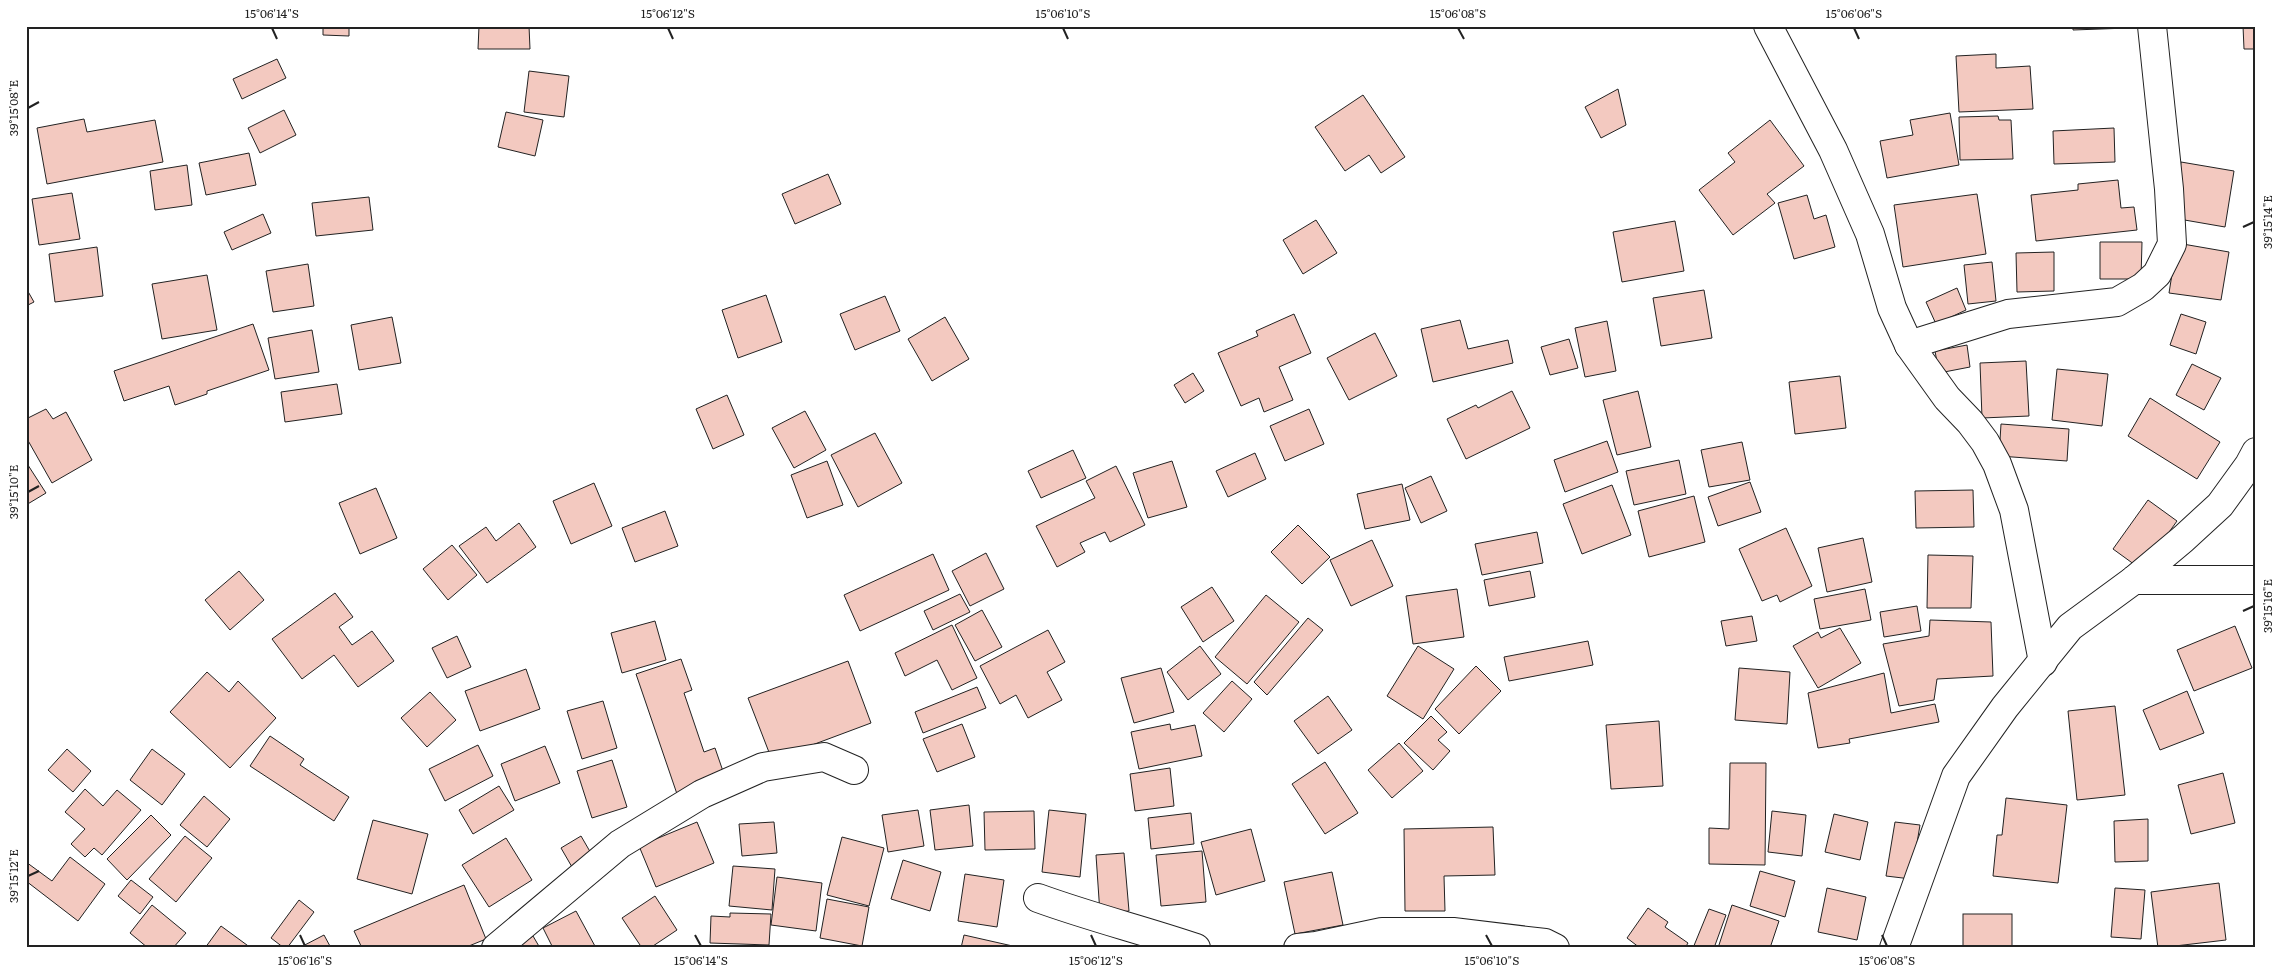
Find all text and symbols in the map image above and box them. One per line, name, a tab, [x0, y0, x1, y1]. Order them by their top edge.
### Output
text: 15°06'14"S	[245, 4, 299, 22]
text: 15°06'12"S	[641, 4, 695, 22]
text: 15°06'10"S	[1036, 4, 1090, 22]
text: 15°06'08"S	[1430, 4, 1486, 22]
text: 15°06'06"S	[1826, 4, 1882, 22]
text: 39°15'08"E	[4, 79, 22, 136]
text: 39°15'14"E	[2258, 195, 2276, 249]
text: 39°15'10"E	[4, 464, 22, 519]
text: 39°15'16"E	[2258, 579, 2276, 633]
text: 39°15'12"E	[4, 849, 22, 903]
text: 15°06'16"S	[278, 951, 332, 969]
text: 15°06'14"S	[674, 951, 728, 969]
text: 15°06'12"S	[1069, 951, 1123, 969]
text: 15°06'10"S	[1465, 951, 1519, 969]
text: 15°06'08"S	[1859, 951, 1915, 969]

